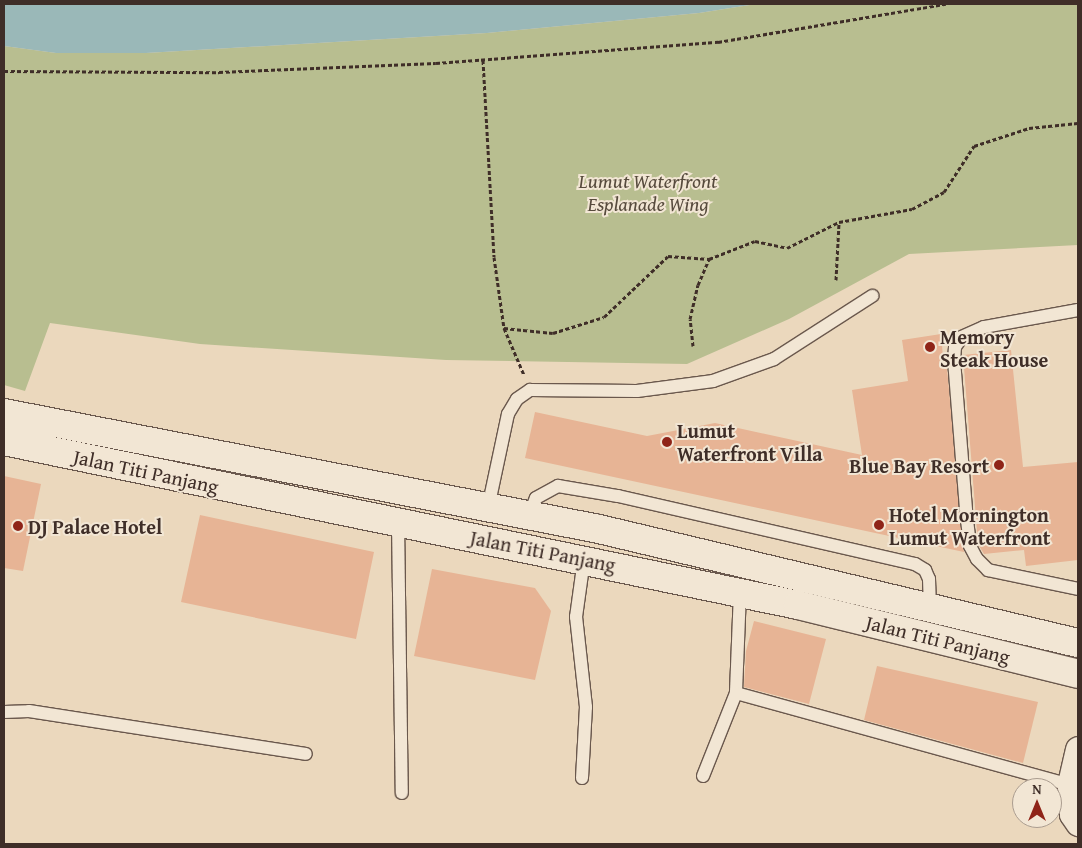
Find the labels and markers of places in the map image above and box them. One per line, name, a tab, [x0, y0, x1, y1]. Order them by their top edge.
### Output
place label: Memory Steak House	[940, 324, 1048, 371]
marker: Memory Steak House	[924, 341, 936, 353]
place label: Lumut Waterfront Villa	[677, 419, 823, 466]
marker: Lumut Waterfront Villa	[661, 436, 673, 448]
place label: Blue Bay Resort	[849, 453, 989, 477]
marker: Blue Bay Resort	[993, 459, 1005, 471]
place label: Hotel Mornington Lumut Waterfront	[889, 502, 1050, 549]
place label: DJ Palace Hotel	[28, 514, 162, 538]
marker: Hotel Mornington Lumut Waterfront	[873, 519, 885, 531]
marker: DJ Palace Hotel	[12, 520, 24, 532]

